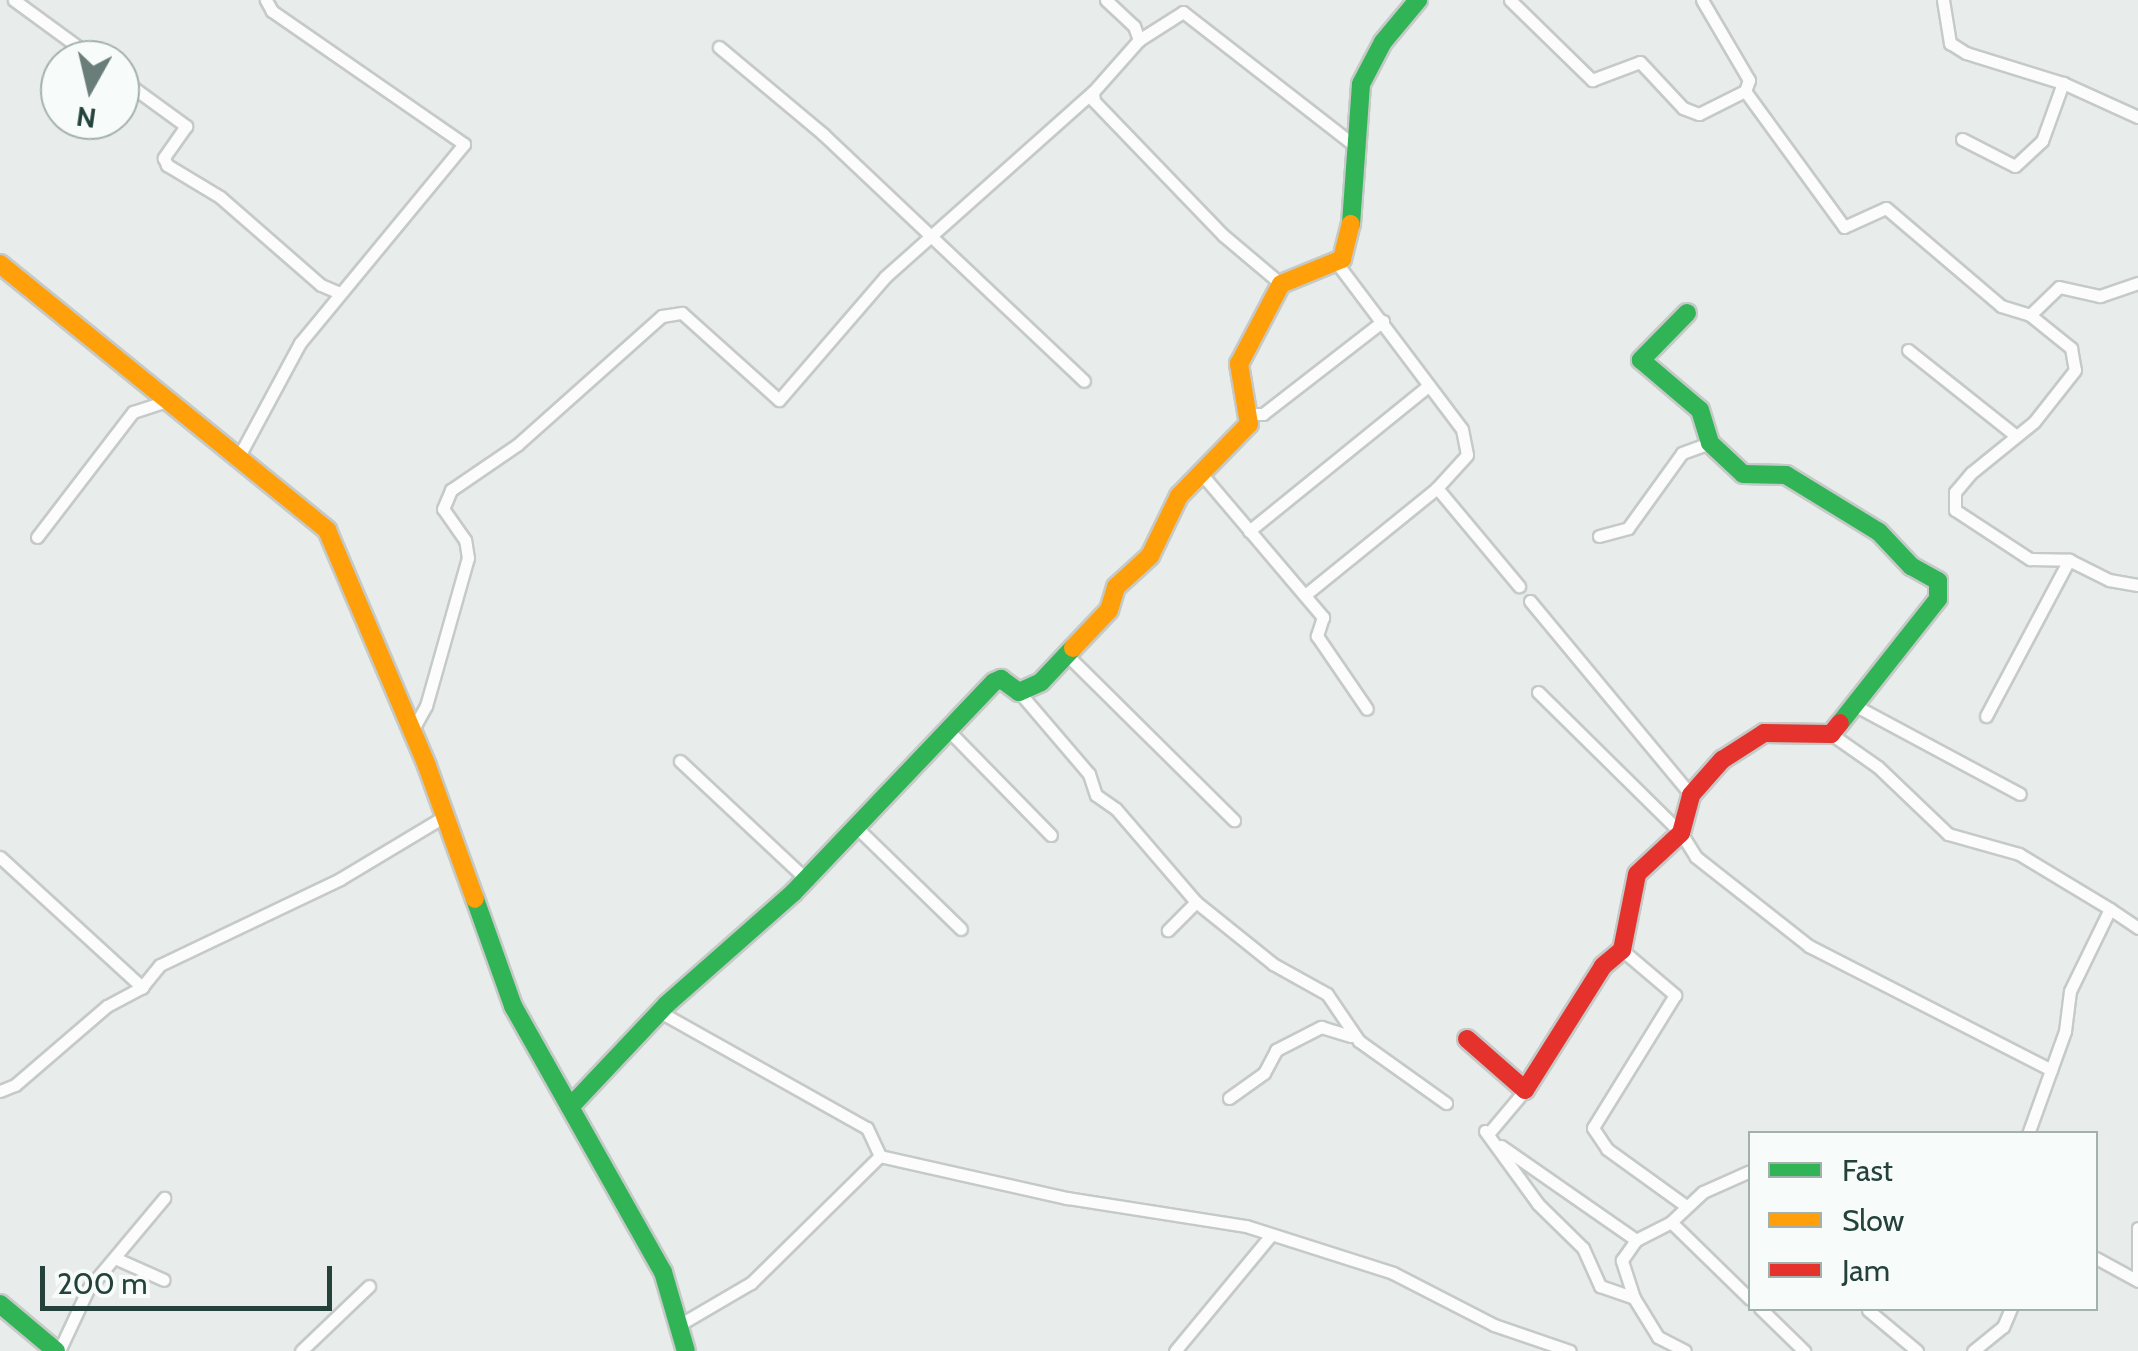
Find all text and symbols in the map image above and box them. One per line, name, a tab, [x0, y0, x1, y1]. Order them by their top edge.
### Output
north arrow	[40, 40, 140, 140]
text: N	[74, 100, 98, 136]
legend	[1748, 1131, 2098, 1311]
text: Fast	[1842, 1152, 1893, 1189]
text: Slow	[1842, 1202, 1904, 1239]
scale bar	[45, 1246, 338, 1308]
text: Jam	[1842, 1252, 1890, 1289]
text: 200 m	[57, 1265, 148, 1302]

